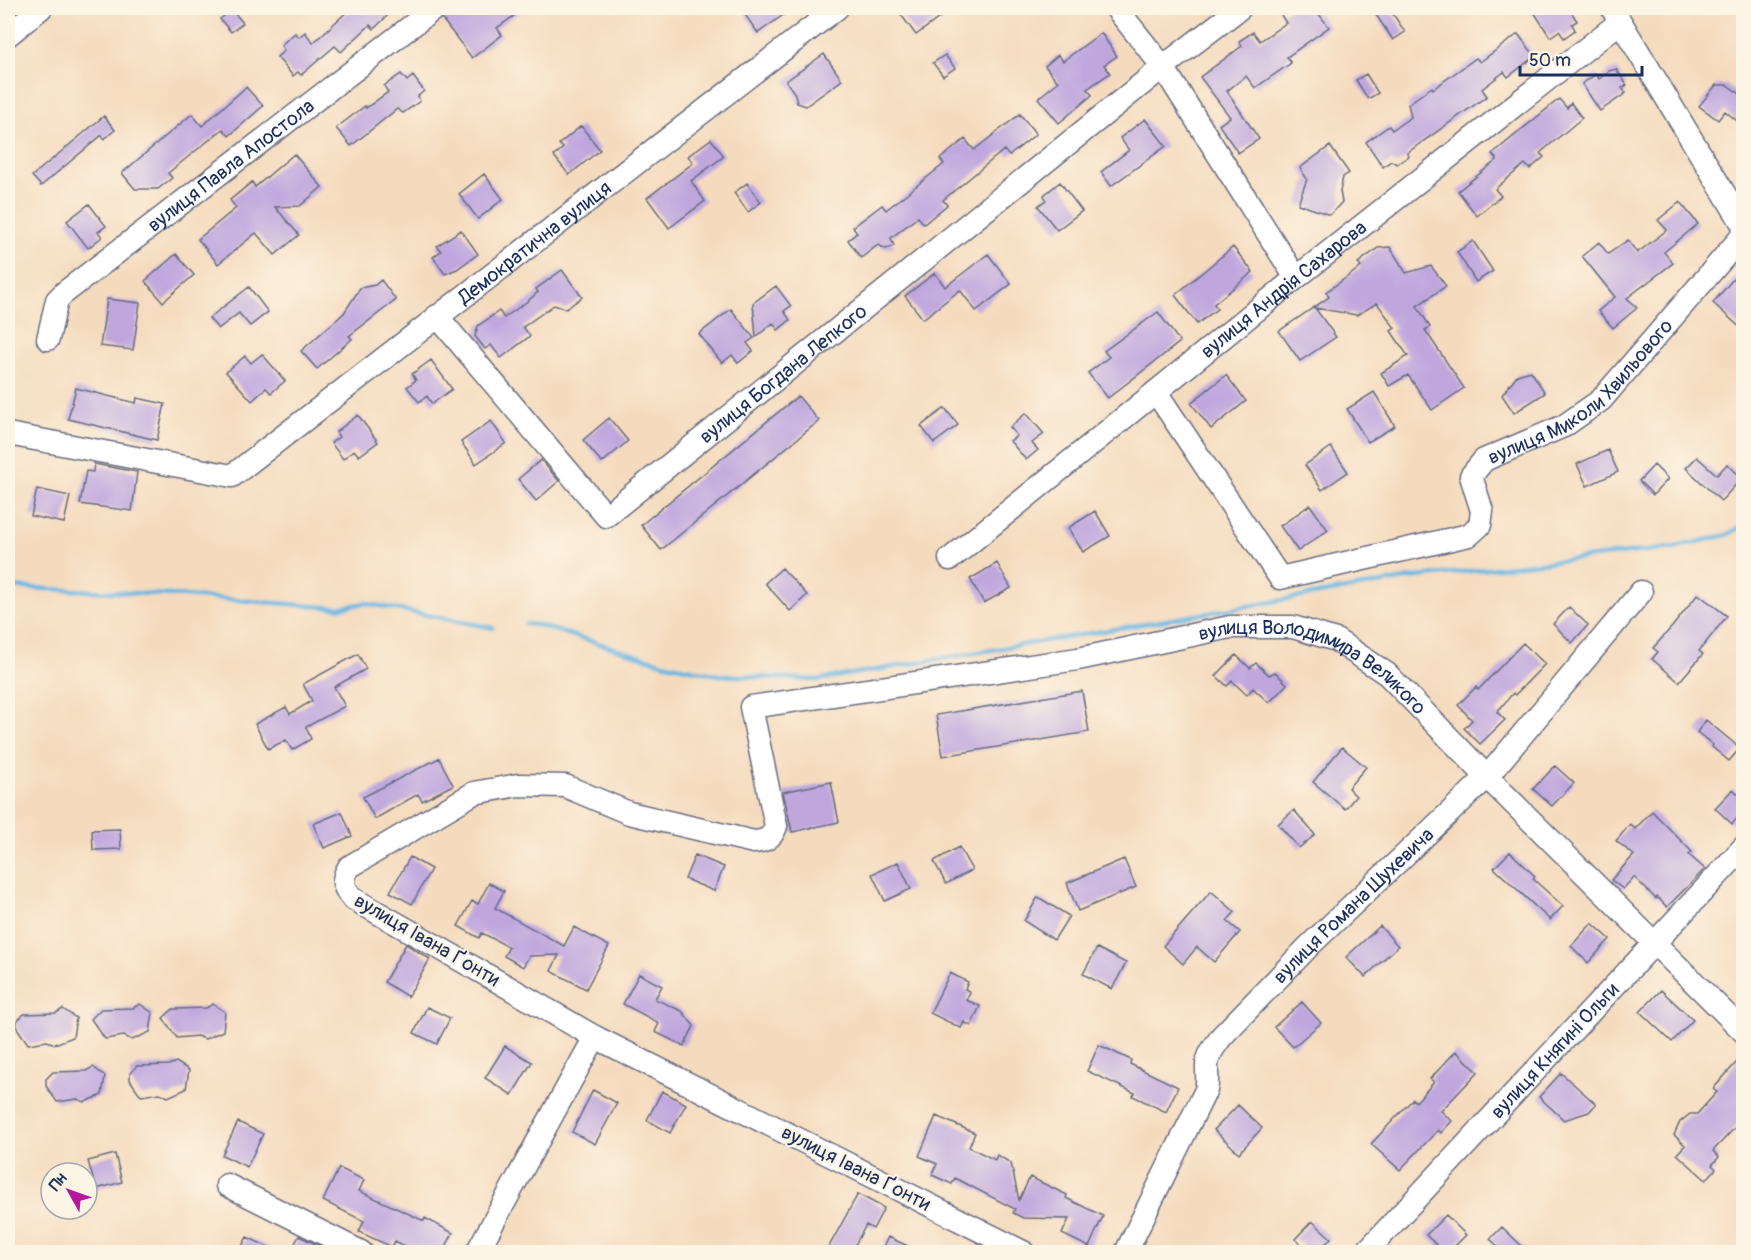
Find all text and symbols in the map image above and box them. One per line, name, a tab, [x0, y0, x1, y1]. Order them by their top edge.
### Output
scale bar	[1520, 39, 1642, 77]
text: 50 m	[1529, 49, 1571, 72]
street label: вулиця Павла Апостола	[142, 93, 319, 237]
street label: Демократична вулиця	[452, 175, 616, 310]
street label: вулиця Андрія Сахарова	[1195, 215, 1372, 363]
street label: вулиця Богдана Лепкого	[694, 298, 872, 449]
street label: вулиця Миколи Хвильового	[1484, 313, 1678, 470]
street label: вулиця Володимира Великого	[1196, 615, 1432, 720]
street label: вулиця Романа Шухевича	[1267, 822, 1439, 988]
street label: вулиця Івана Ґонти	[350, 888, 504, 992]
street label: вулиця Княгині Ольги	[1485, 977, 1624, 1123]
street label: вулиця Івана Ґонти	[777, 1120, 935, 1216]
north arrow	[39, 1161, 99, 1221]
text: Пн	[45, 1169, 72, 1195]

